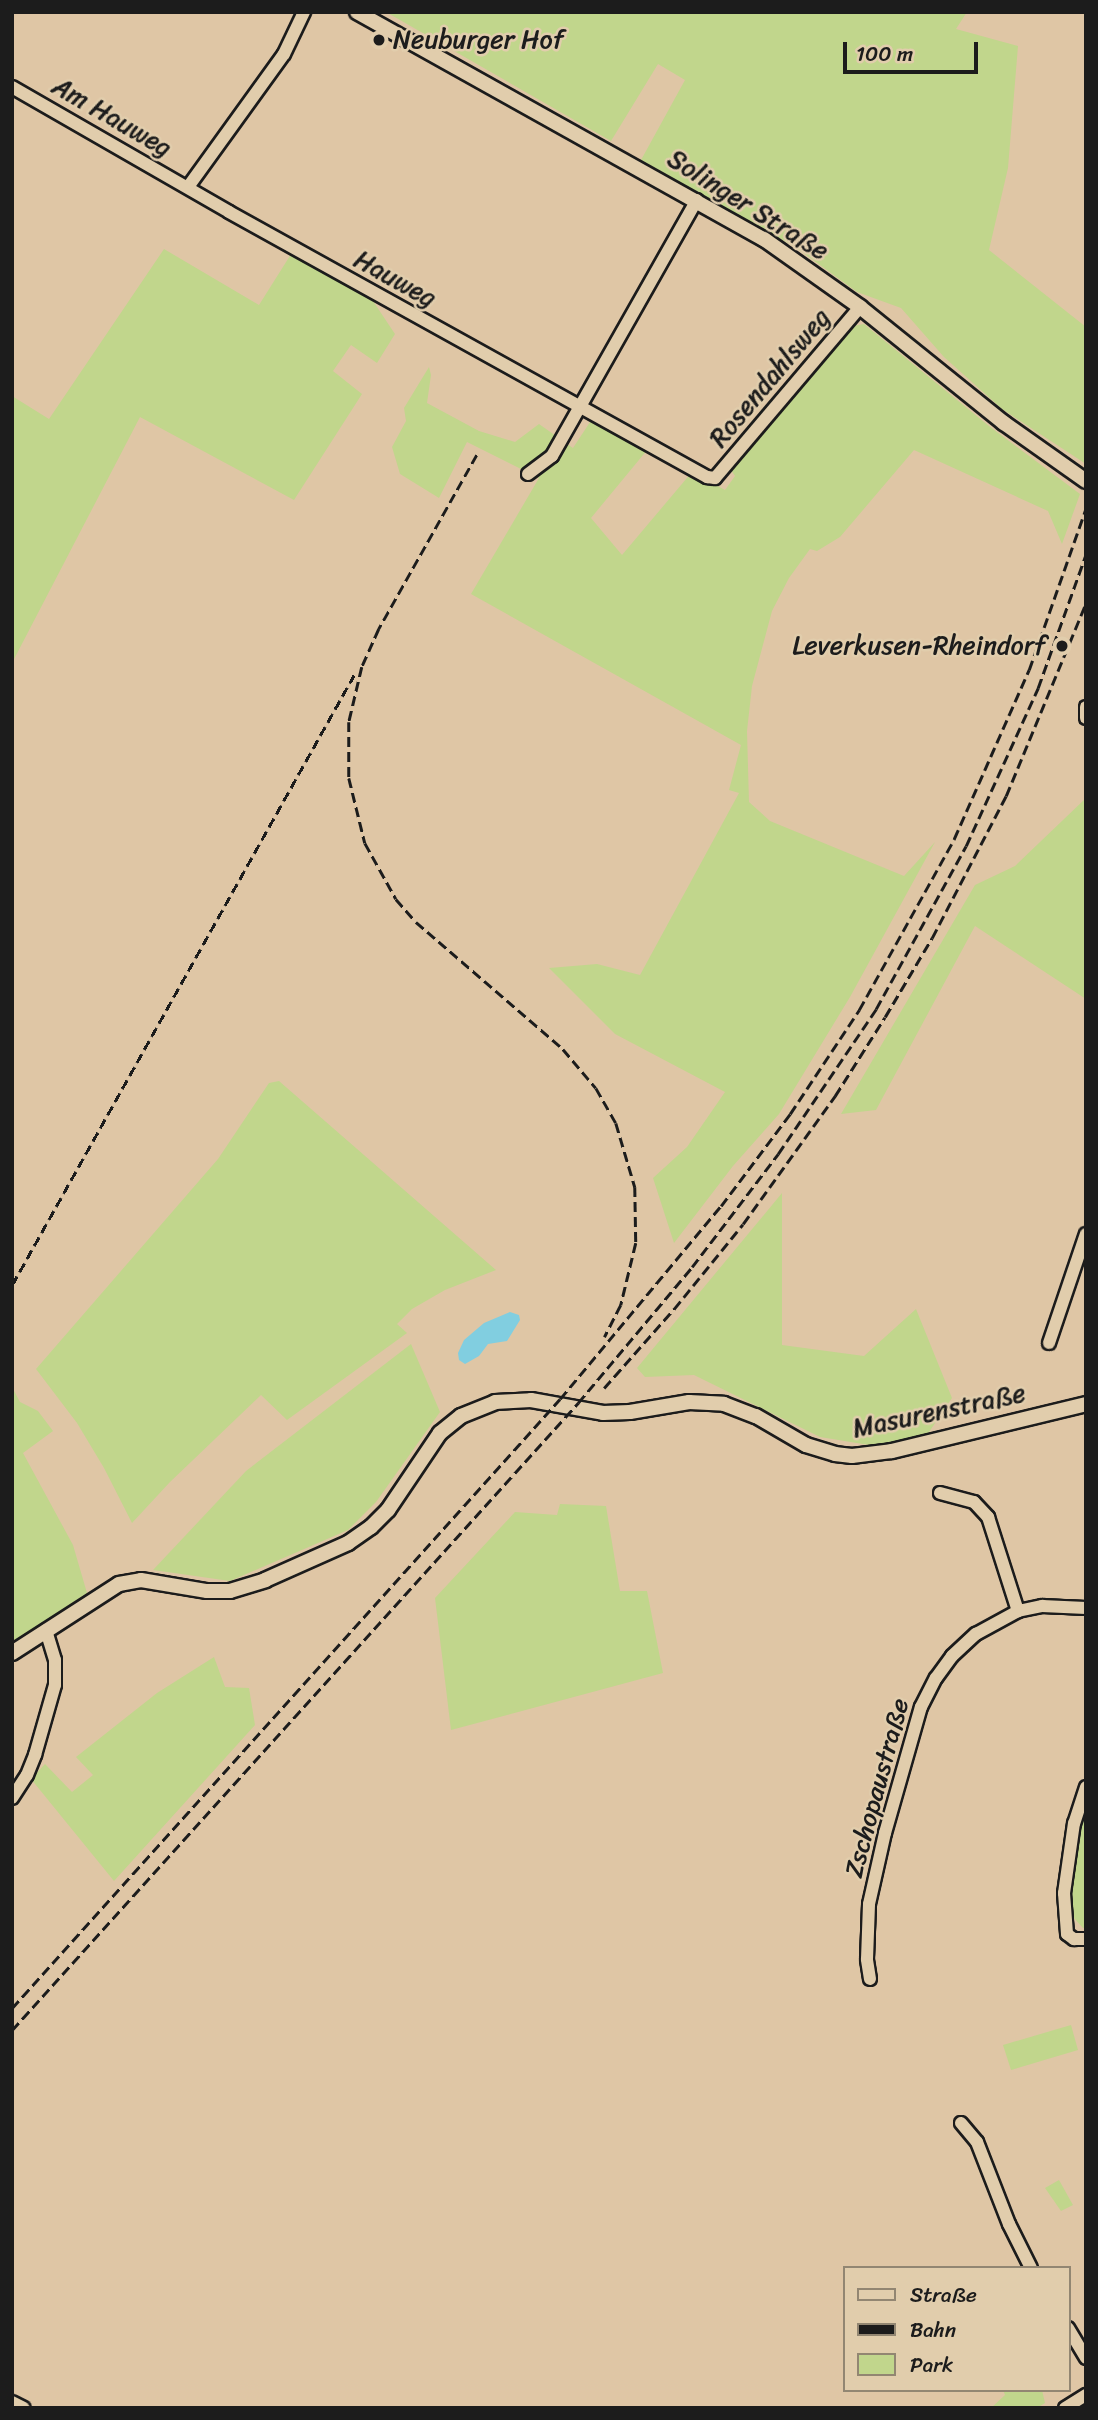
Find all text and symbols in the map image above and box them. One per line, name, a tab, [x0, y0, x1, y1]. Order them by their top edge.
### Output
place label: Neuburger Hof	[393, 24, 564, 56]
scale bar	[846, 28, 981, 72]
marker: Neuburger Hof	[371, 32, 387, 48]
text: 100 m	[856, 35, 913, 73]
street label: Am Hauweg	[47, 70, 177, 164]
street label: Solinger Straße	[662, 143, 834, 267]
street label: Hauweg	[349, 244, 441, 314]
street label: Rosendahlsweg	[703, 302, 837, 454]
place label: Leverkusen-Rheindorf	[792, 630, 1046, 662]
marker: Leverkusen-Rheindorf	[1052, 636, 1072, 656]
street label: Masurenstraße	[850, 1377, 1028, 1445]
street label: Zschopaustraße	[838, 1695, 916, 1881]
legend	[842, 2266, 1070, 2392]
text: Straße	[910, 2276, 977, 2314]
text: Bahn	[910, 2311, 956, 2349]
text: Park	[910, 2346, 953, 2384]

